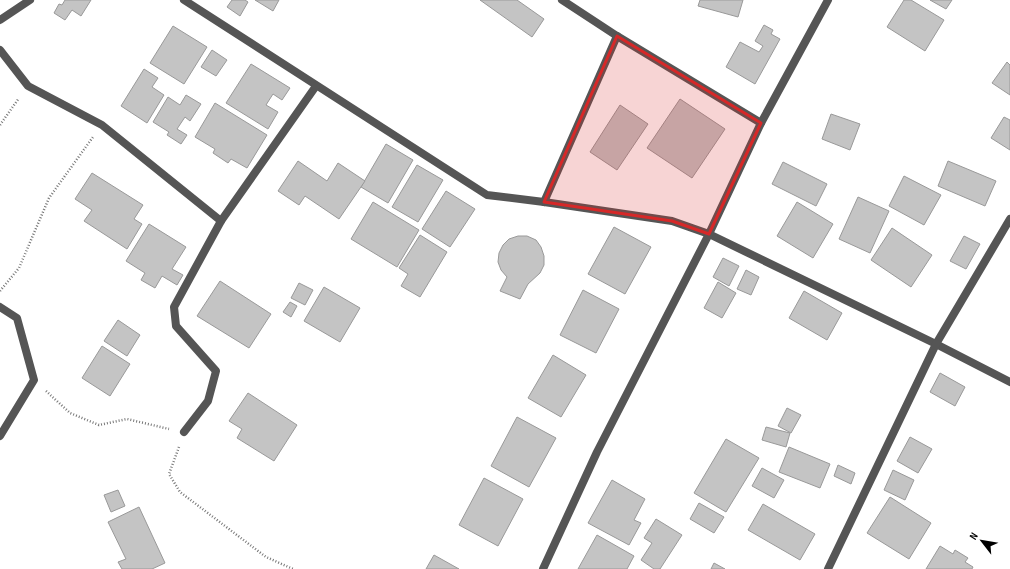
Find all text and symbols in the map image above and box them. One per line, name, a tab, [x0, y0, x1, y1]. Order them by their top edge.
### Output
north arrow	[962, 521, 1002, 561]
text: N	[967, 530, 981, 542]

